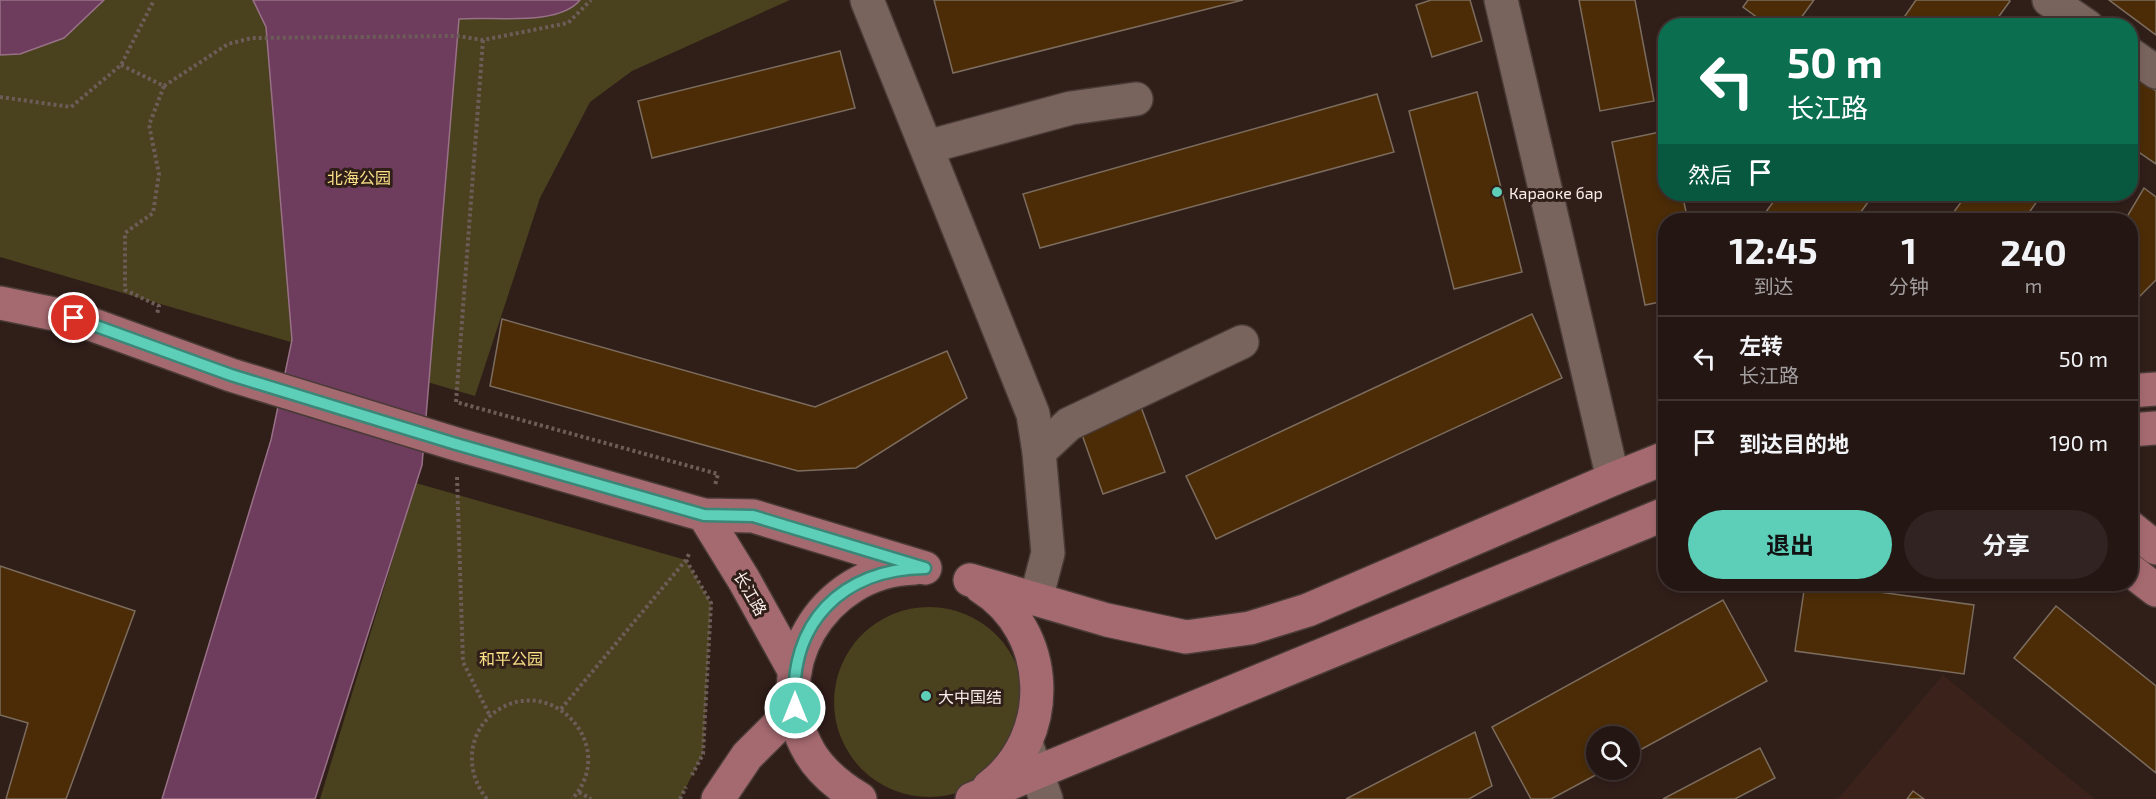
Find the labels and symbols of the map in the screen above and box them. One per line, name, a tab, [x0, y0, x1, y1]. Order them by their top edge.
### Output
park label: 北海公园	[327, 168, 391, 187]
place label: Караоке бар	[1509, 183, 1603, 202]
marker: Караоке бар	[1490, 185, 1504, 199]
pin	[48, 292, 99, 343]
street label: 长江路	[731, 567, 771, 619]
park label: 和平公园	[479, 649, 543, 668]
position arrow	[763, 676, 827, 740]
place label: 大中国结	[938, 687, 1002, 706]
marker: 大中国结	[919, 689, 933, 703]

